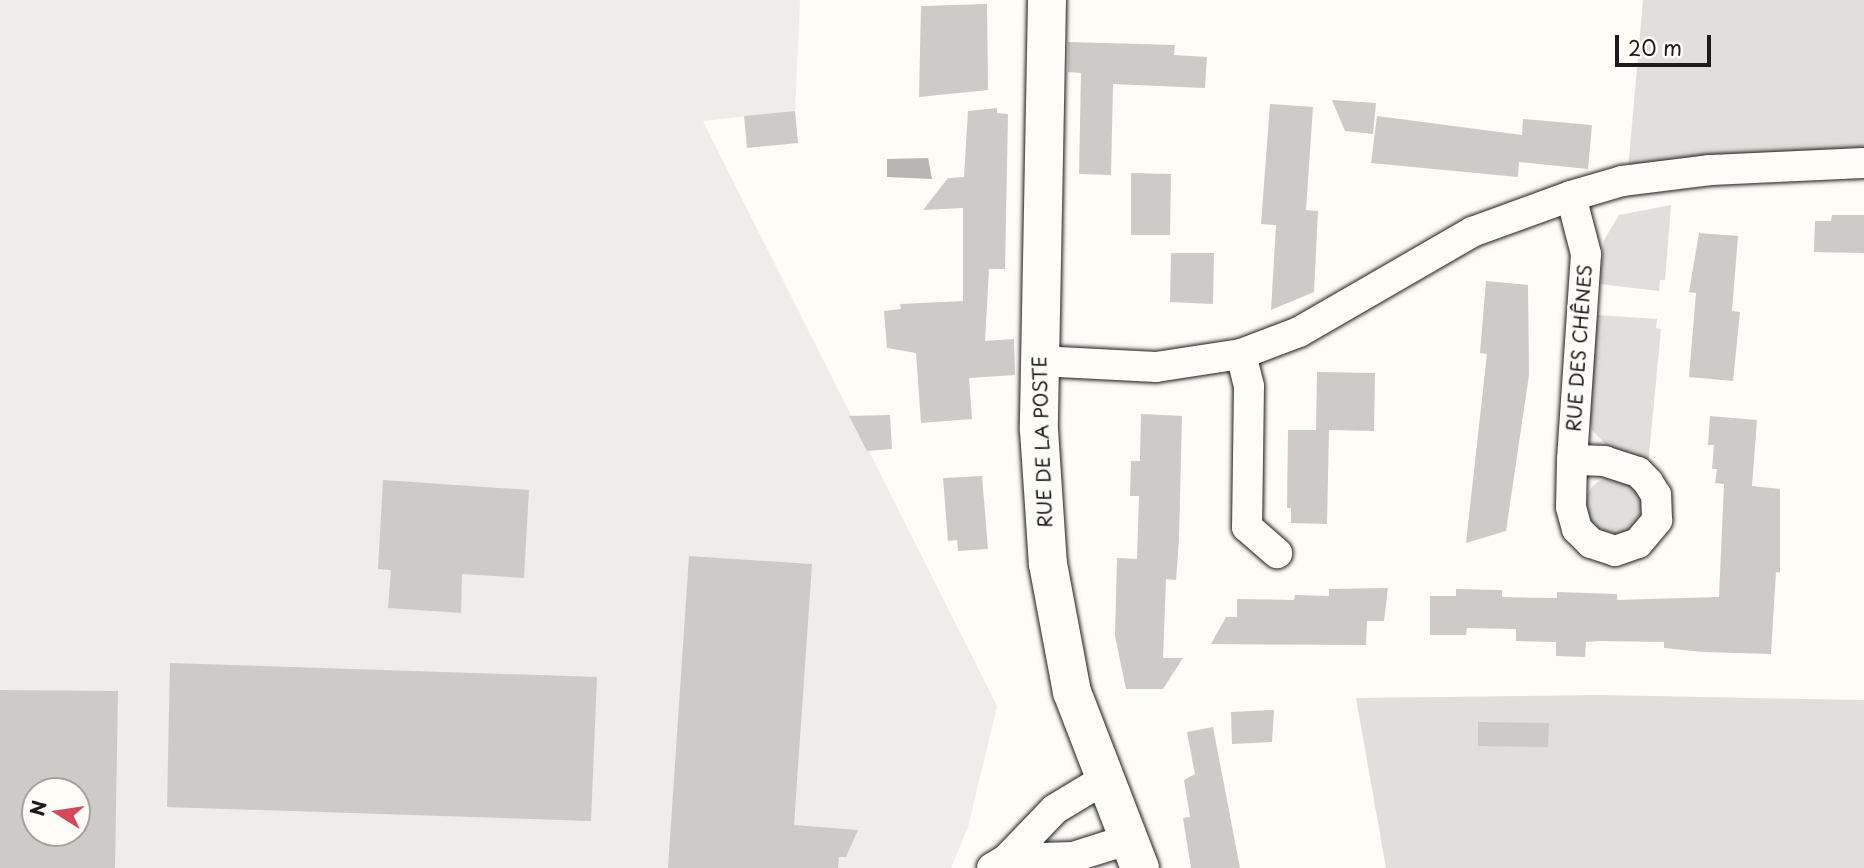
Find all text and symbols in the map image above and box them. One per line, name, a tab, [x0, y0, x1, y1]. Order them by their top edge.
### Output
scale bar	[1619, 21, 1715, 65]
text: 20 m	[1628, 31, 1682, 63]
street label: RUE DES CHÊNES	[1562, 262, 1596, 434]
street label: RUE DE LA POSTE	[1028, 355, 1056, 529]
north arrow	[21, 777, 91, 847]
text: N	[22, 798, 53, 818]

